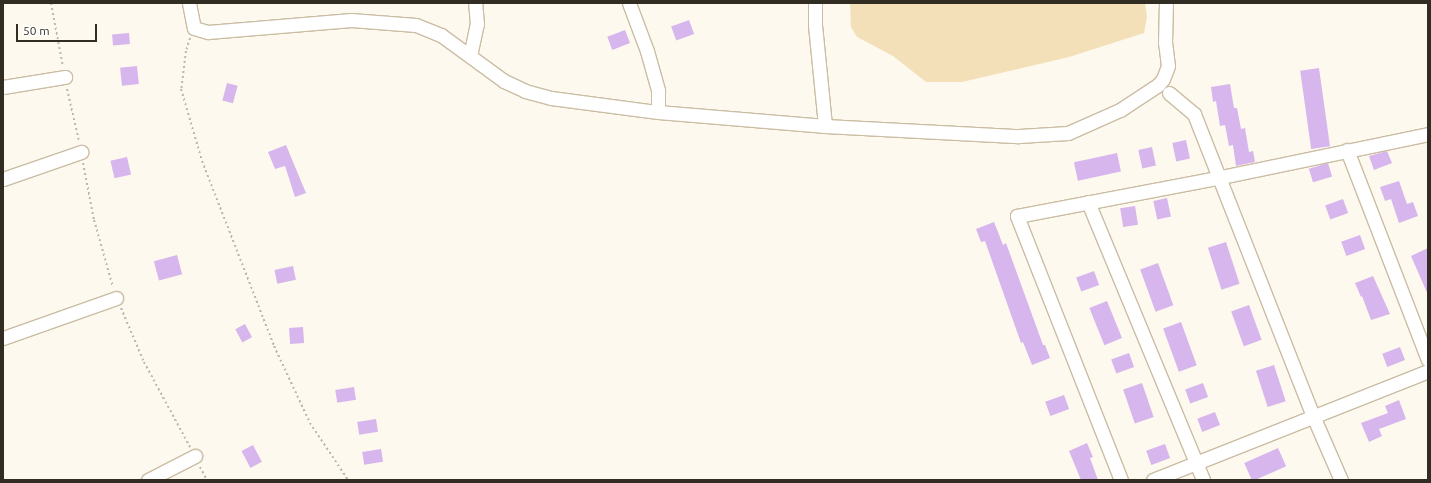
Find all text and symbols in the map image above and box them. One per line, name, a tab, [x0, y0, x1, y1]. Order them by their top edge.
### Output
scale bar	[18, 16, 99, 42]
text: 50 m	[23, 24, 50, 37]

